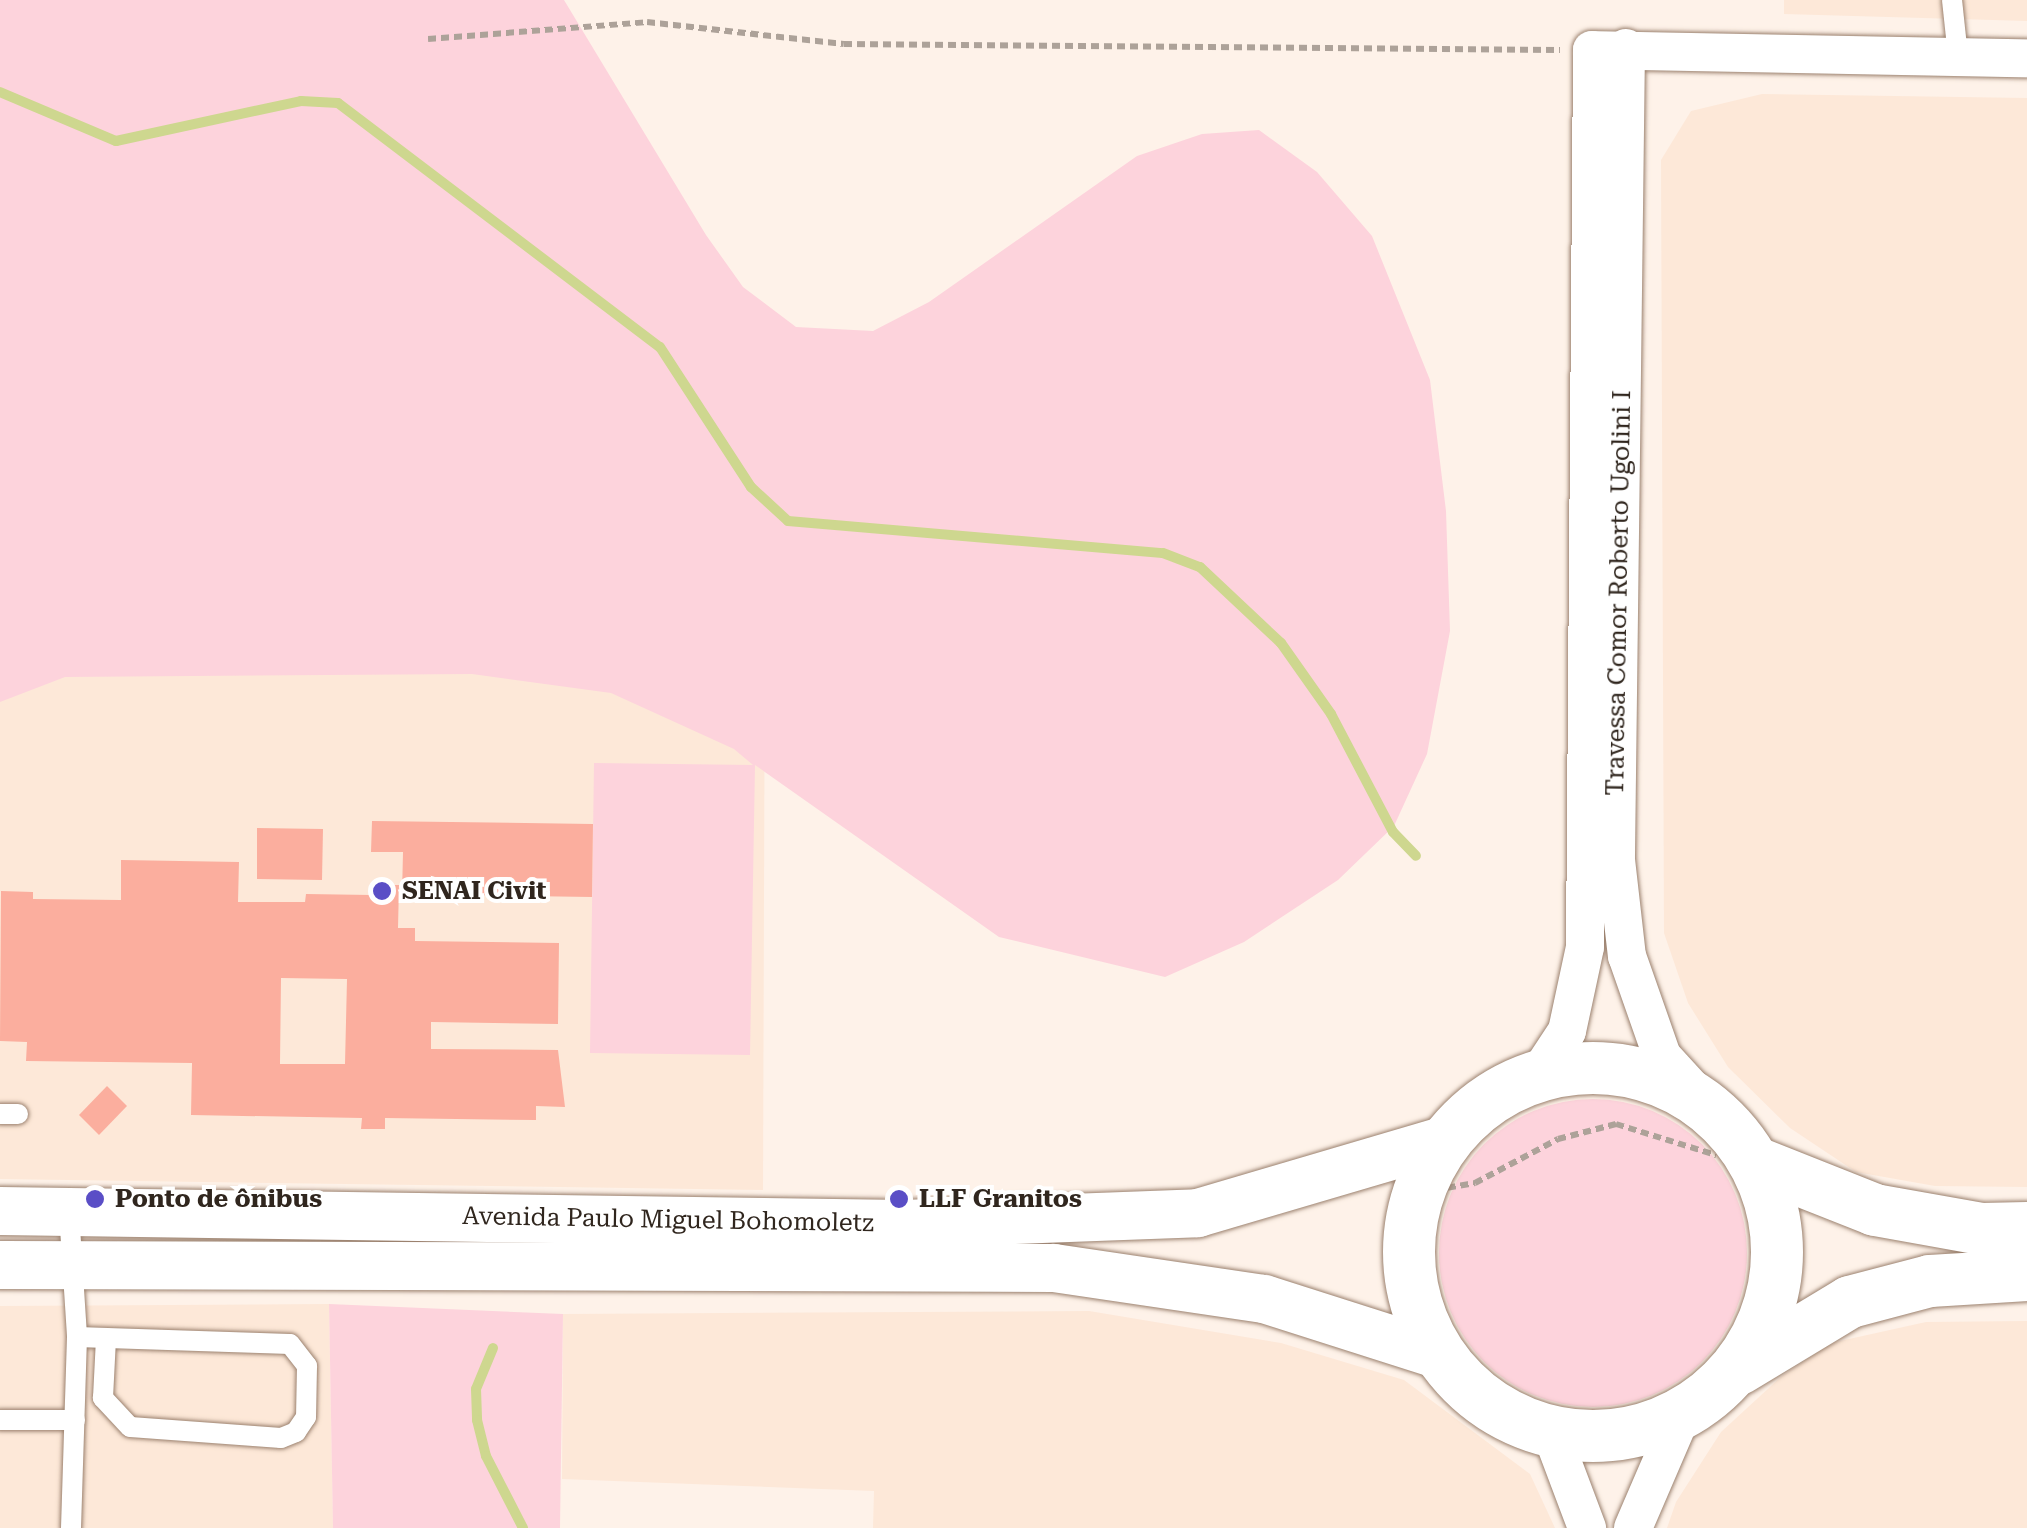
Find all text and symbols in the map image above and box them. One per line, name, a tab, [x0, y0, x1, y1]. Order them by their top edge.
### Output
street label: Travessa Comor Roberto Ugolini I	[1600, 390, 1638, 796]
place label: SENAI Civit	[402, 876, 546, 906]
marker: SENAI Civit	[371, 880, 393, 902]
place label: Ponto de ônibus	[115, 1184, 322, 1214]
place label: LLF Granitos	[919, 1184, 1082, 1214]
marker: Ponto de ônibus	[84, 1188, 106, 1210]
marker: LLF Granitos	[888, 1188, 910, 1210]
street label: Avenida Paulo Miguel Bohomoletz	[462, 1201, 874, 1239]

